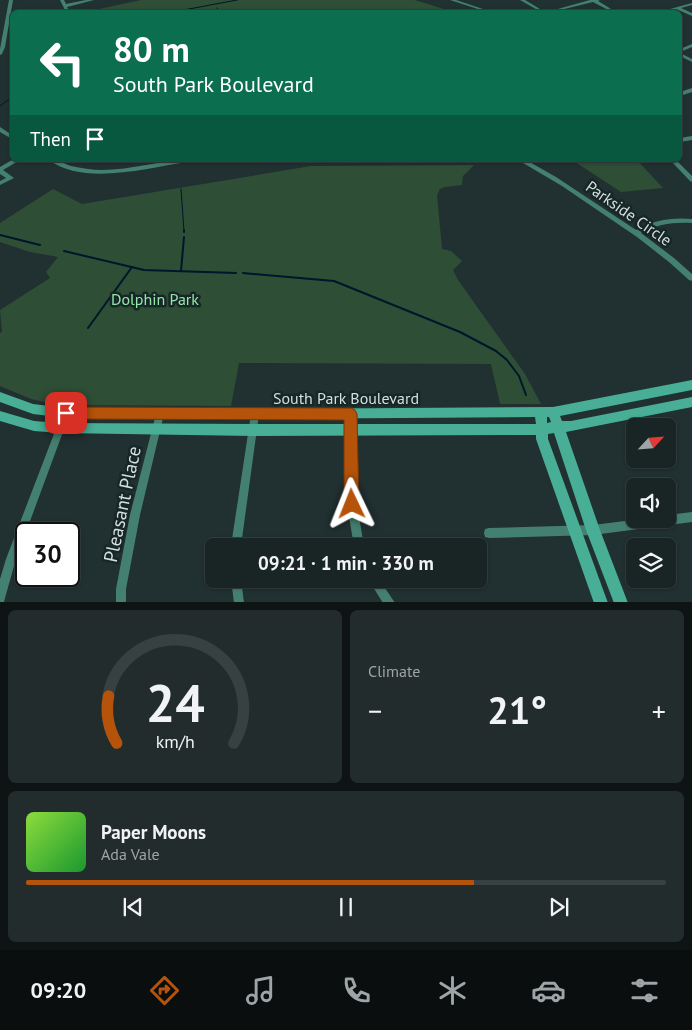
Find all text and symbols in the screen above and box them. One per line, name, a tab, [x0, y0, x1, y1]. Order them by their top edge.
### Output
text: 80 m	[113, 26, 190, 72]
icon: left	[30, 30, 95, 95]
text: South Park Boulevard	[113, 70, 314, 98]
icon: arrive	[81, 125, 109, 153]
text: Then	[30, 127, 71, 151]
street label: Parkside Circle	[582, 176, 676, 250]
park label: Dolphin Park	[111, 289, 199, 309]
street label: South Park Boulevard	[273, 388, 419, 408]
pin	[45, 392, 87, 434]
icon: arrive	[52, 399, 80, 427]
north arrow	[626, 418, 676, 468]
map controls	[626, 418, 676, 588]
street label: Pleasant Place	[98, 444, 146, 564]
position arrow	[325, 477, 377, 529]
button: sound	[626, 478, 676, 528]
speed limit sign: 30	[15, 522, 80, 587]
button: layers	[626, 538, 676, 588]
text: 09:21 · 1 min · 330 m	[258, 551, 434, 575]
text: Climate	[368, 661, 420, 681]
text: 24	[146, 669, 204, 736]
text: 21°	[487, 685, 547, 734]
text: −	[368, 692, 382, 729]
text: +	[652, 692, 666, 729]
text: km/h	[155, 730, 195, 753]
text: Paper Moons	[101, 820, 206, 844]
text: Ada Vale	[101, 844, 160, 864]
icon: previous	[119, 893, 147, 921]
icon: pause	[332, 893, 360, 921]
icon: next	[545, 893, 573, 921]
icon: directions	[147, 973, 182, 1008]
icon: music	[243, 973, 278, 1008]
icon: phone	[339, 973, 374, 1008]
icon: climate	[435, 973, 470, 1008]
icon: car	[531, 973, 566, 1008]
icon: filters	[627, 973, 662, 1008]
text: 09:20	[30, 976, 86, 1004]

